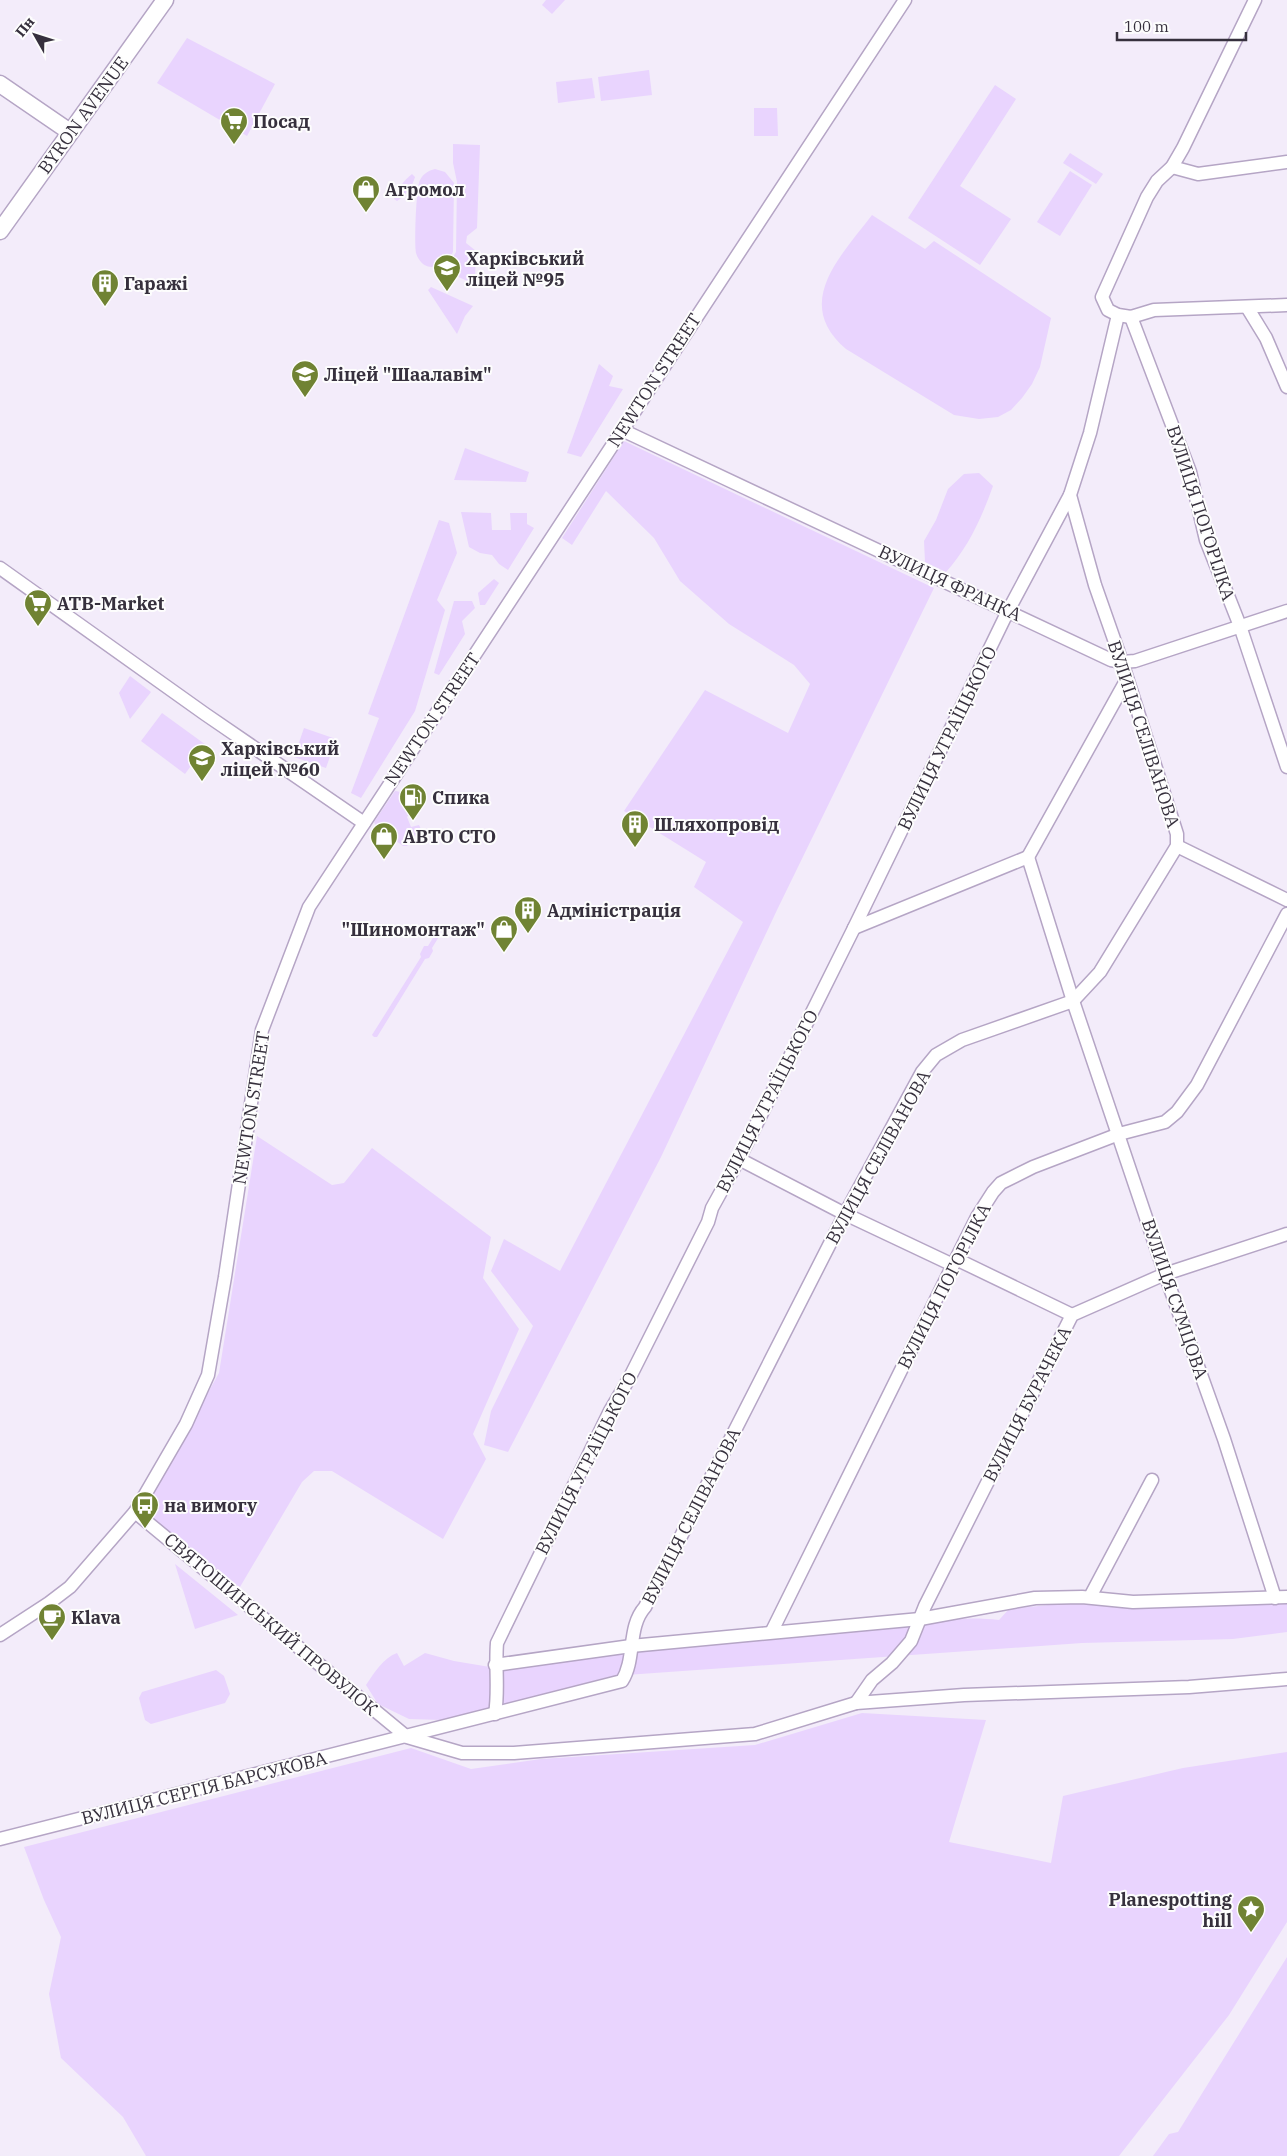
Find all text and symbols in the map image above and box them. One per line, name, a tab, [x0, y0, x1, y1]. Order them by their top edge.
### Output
north arrow	[10, 10, 60, 60]
scale bar	[1117, 10, 1246, 42]
text: Пн	[11, 13, 38, 41]
text: 100 m	[1124, 17, 1169, 36]
street label: BYRON AVENUE	[33, 52, 133, 178]
supermarket icon: Посад	[219, 106, 249, 145]
place label: Посад	[253, 110, 310, 133]
shop icon: Агромол	[351, 174, 381, 213]
place label: Агромол	[385, 178, 465, 201]
place label: Харківський ліцей №95	[465, 247, 584, 291]
school or university icon: Харківський ліцей №95	[432, 253, 462, 292]
building icon: Гаражі	[90, 268, 120, 307]
place label: Гаражі	[124, 272, 188, 295]
street label: NEWTON STREET	[602, 309, 706, 451]
school or university icon: Ліцей "Шаалавім"	[290, 359, 320, 398]
place label: Ліцей "Шаалавім"	[324, 363, 492, 386]
street label: ВУЛИЦЯ ПОГОРІЛКА	[1162, 422, 1240, 604]
street label: ВУЛИЦЯ ФРАНКА	[875, 540, 1026, 626]
supermarket icon: ATB-Market	[23, 588, 53, 627]
place label: ATB-Market	[57, 592, 164, 615]
street label: ВУЛИЦЯ СЕЛІВАНОВА	[1103, 638, 1185, 831]
street label: ВУЛИЦЯ УГРАЇЦЬКОГО	[892, 642, 1002, 834]
street label: NEWTON STREET	[379, 648, 485, 790]
place label: Харківський ліцей №60	[220, 737, 339, 781]
school or university icon: Харківський ліцей №60	[187, 743, 217, 782]
fuel station icon: Спика	[398, 782, 428, 821]
place label: Спика	[432, 786, 490, 809]
building icon: Шляхопровід	[620, 809, 650, 848]
place label: Шляхопровід	[654, 813, 779, 836]
shop icon: АВТО СТО	[369, 821, 399, 860]
place label: АВТО СТО	[403, 825, 496, 848]
building icon: Адміністрація	[513, 895, 543, 934]
place label: Адміністрація	[547, 899, 681, 922]
shop icon: "Шиномонтаж"	[489, 914, 519, 953]
place label: "Шиномонтаж"	[342, 918, 485, 941]
street label: ВУЛИЦЯ УГРАЇЦЬКОГО	[711, 1006, 823, 1196]
street label: NEWTON STREET	[228, 1029, 275, 1186]
street label: ВУЛИЦЯ СЕЛІВАНОВА	[821, 1065, 936, 1248]
street label: ВУЛИЦЯ ПОГОРІЛКА	[892, 1199, 996, 1373]
street label: ВУЛИЦЯ СУМЦОВА	[1137, 1216, 1213, 1383]
street label: ВУЛИЦЯ БУРАЧЕКА	[978, 1322, 1077, 1486]
street label: ВУЛИЦЯ УГРАЇЦЬКОГО	[530, 1368, 642, 1558]
street label: ВУЛИЦЯ СЕЛІВАНОВА	[636, 1423, 746, 1608]
bus stop icon: на вимогу	[130, 1490, 160, 1529]
place label: на вимогу	[164, 1494, 258, 1517]
street label: СВЯТОШИНСЬКИЙ ПРОВУЛОК	[159, 1528, 383, 1721]
cafe icon: Klava	[37, 1602, 67, 1641]
place label: Klava	[71, 1606, 121, 1629]
street label: ВУЛИЦЯ СЕРГІЯ БАРСУКОВА	[79, 1746, 330, 1830]
place label: Planespotting hill	[1108, 1888, 1233, 1932]
place icon: Planespotting hill	[1236, 1894, 1266, 1933]

